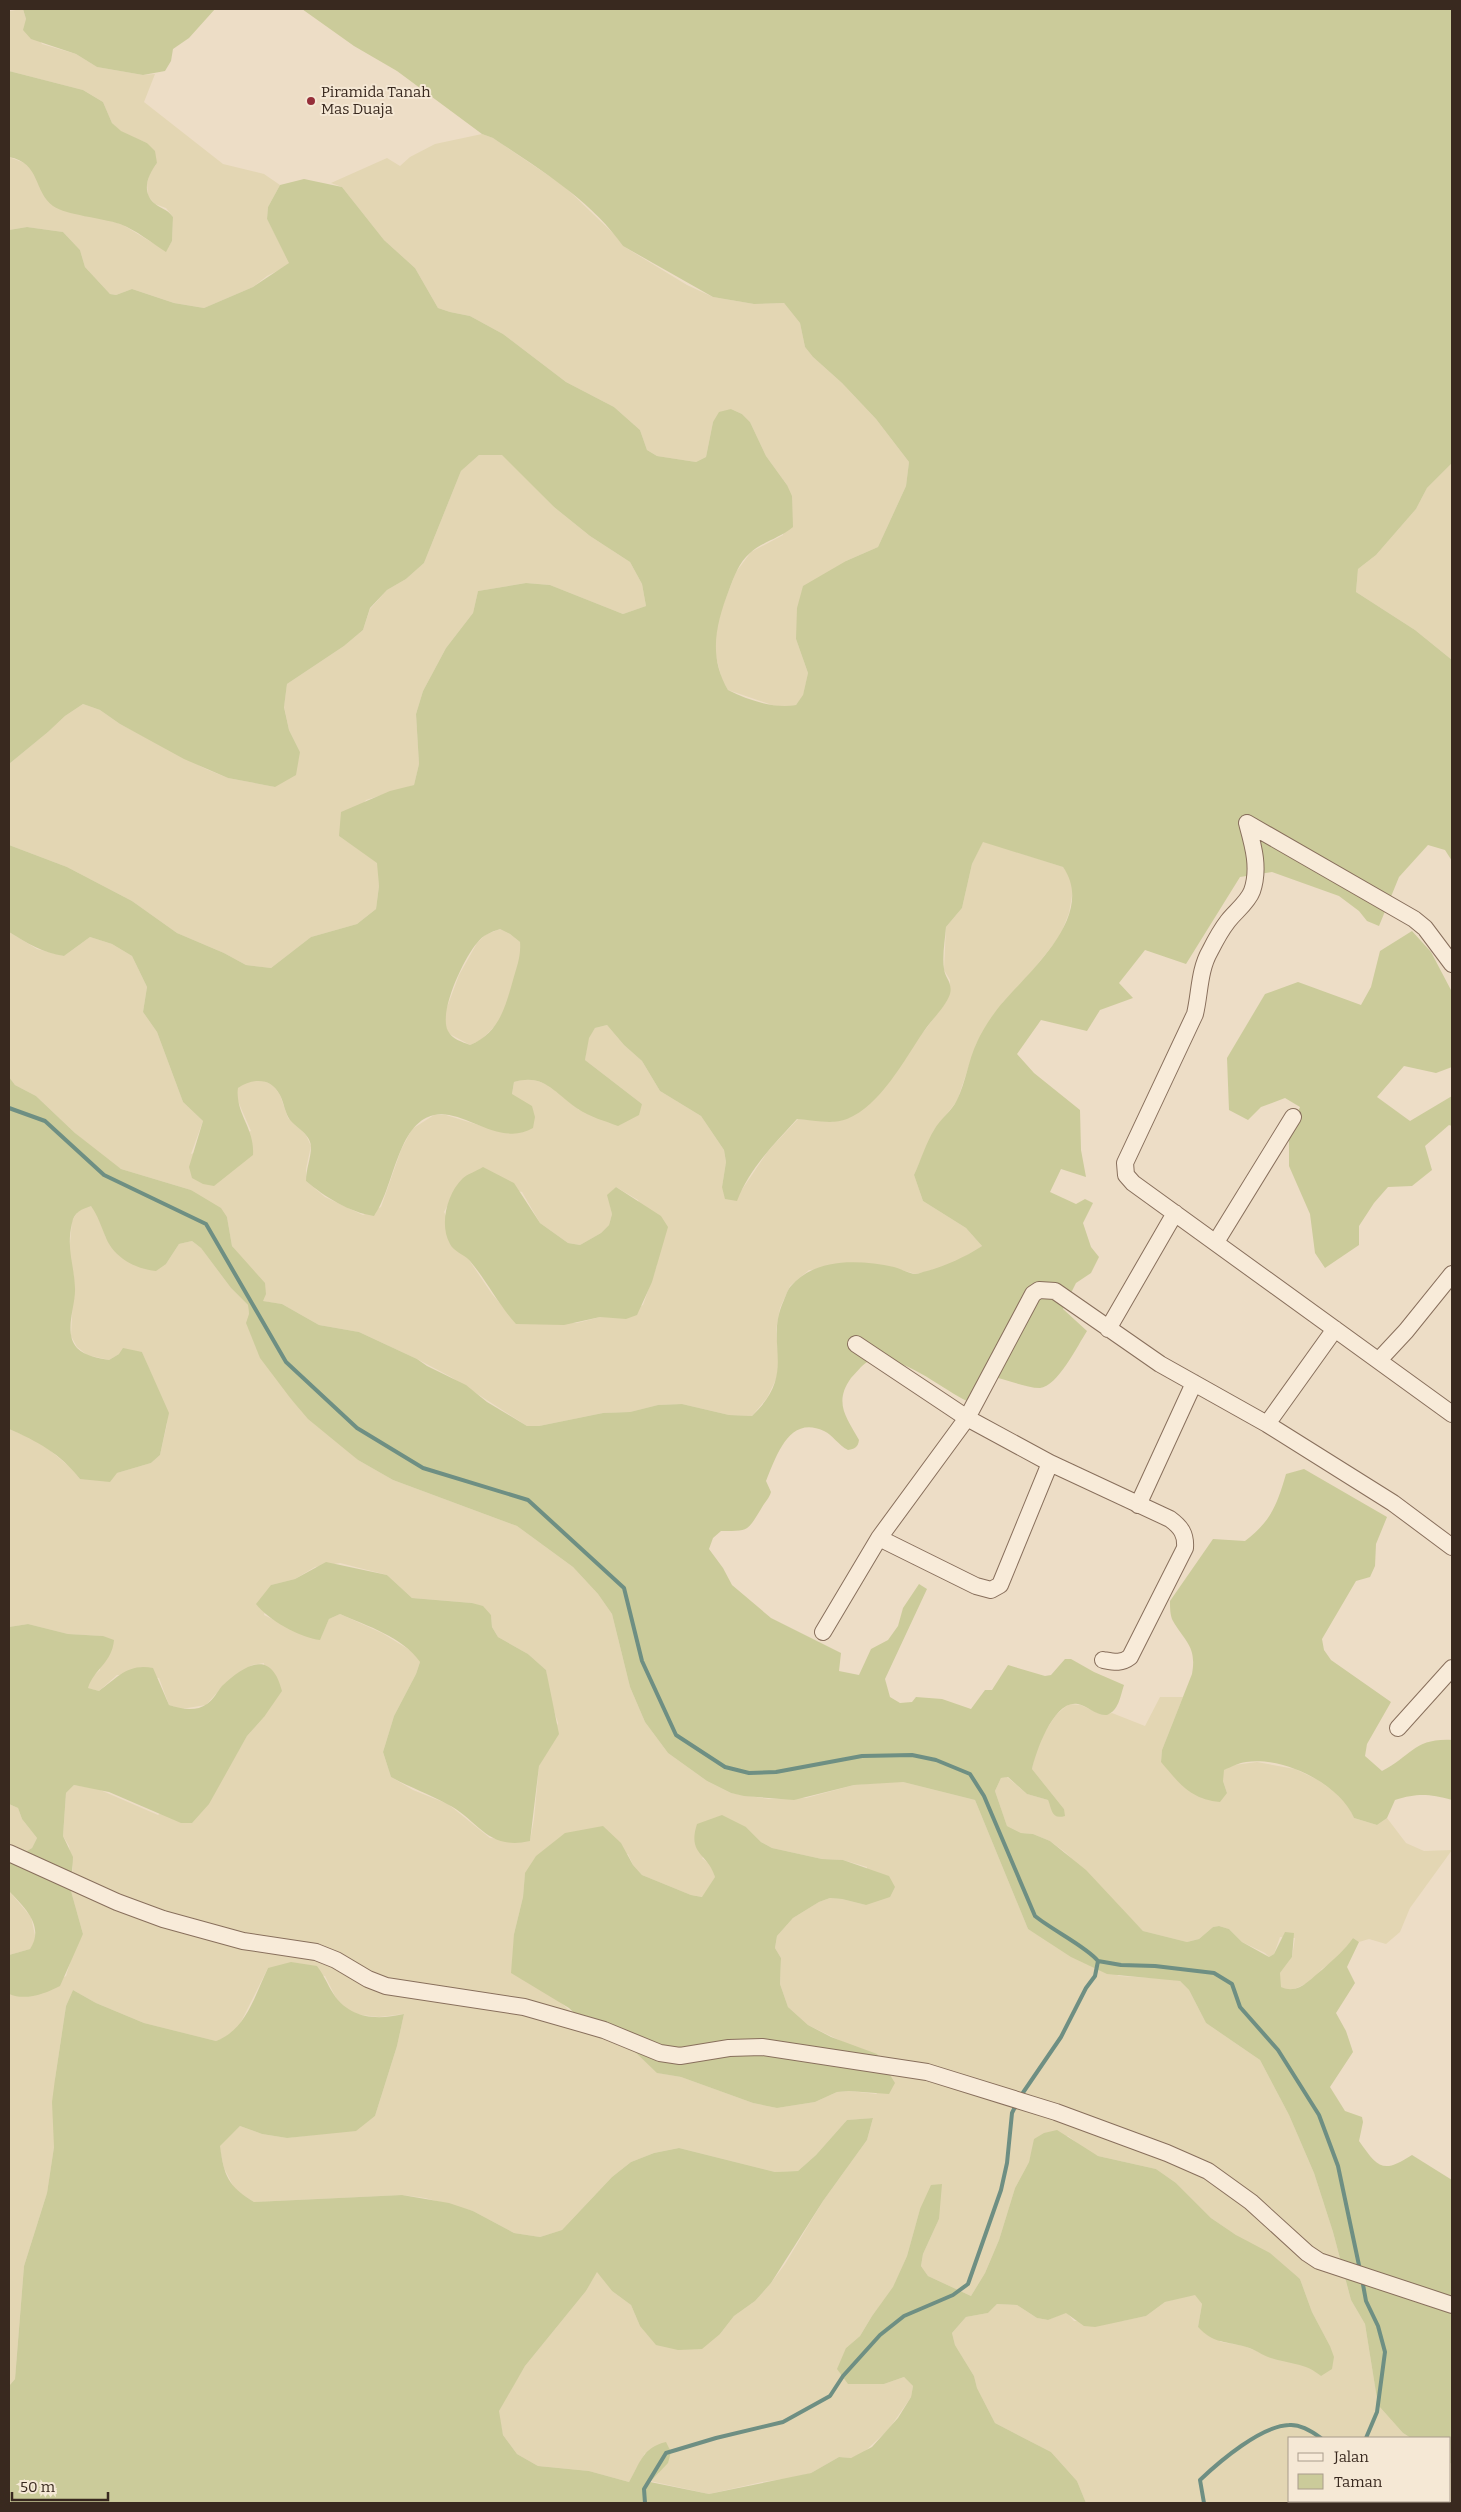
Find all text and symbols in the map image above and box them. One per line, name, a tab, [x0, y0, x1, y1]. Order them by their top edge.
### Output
place label: Piramida Tanah Mas Duaja	[321, 83, 431, 118]
marker: Piramida Tanah Mas Duaja	[305, 95, 317, 107]
legend	[1288, 2437, 1451, 2502]
text: Jalan	[1333, 2448, 1369, 2466]
scale bar	[12, 2470, 109, 2502]
text: Taman	[1334, 2473, 1383, 2491]
text: 50 m	[20, 2478, 56, 2496]

